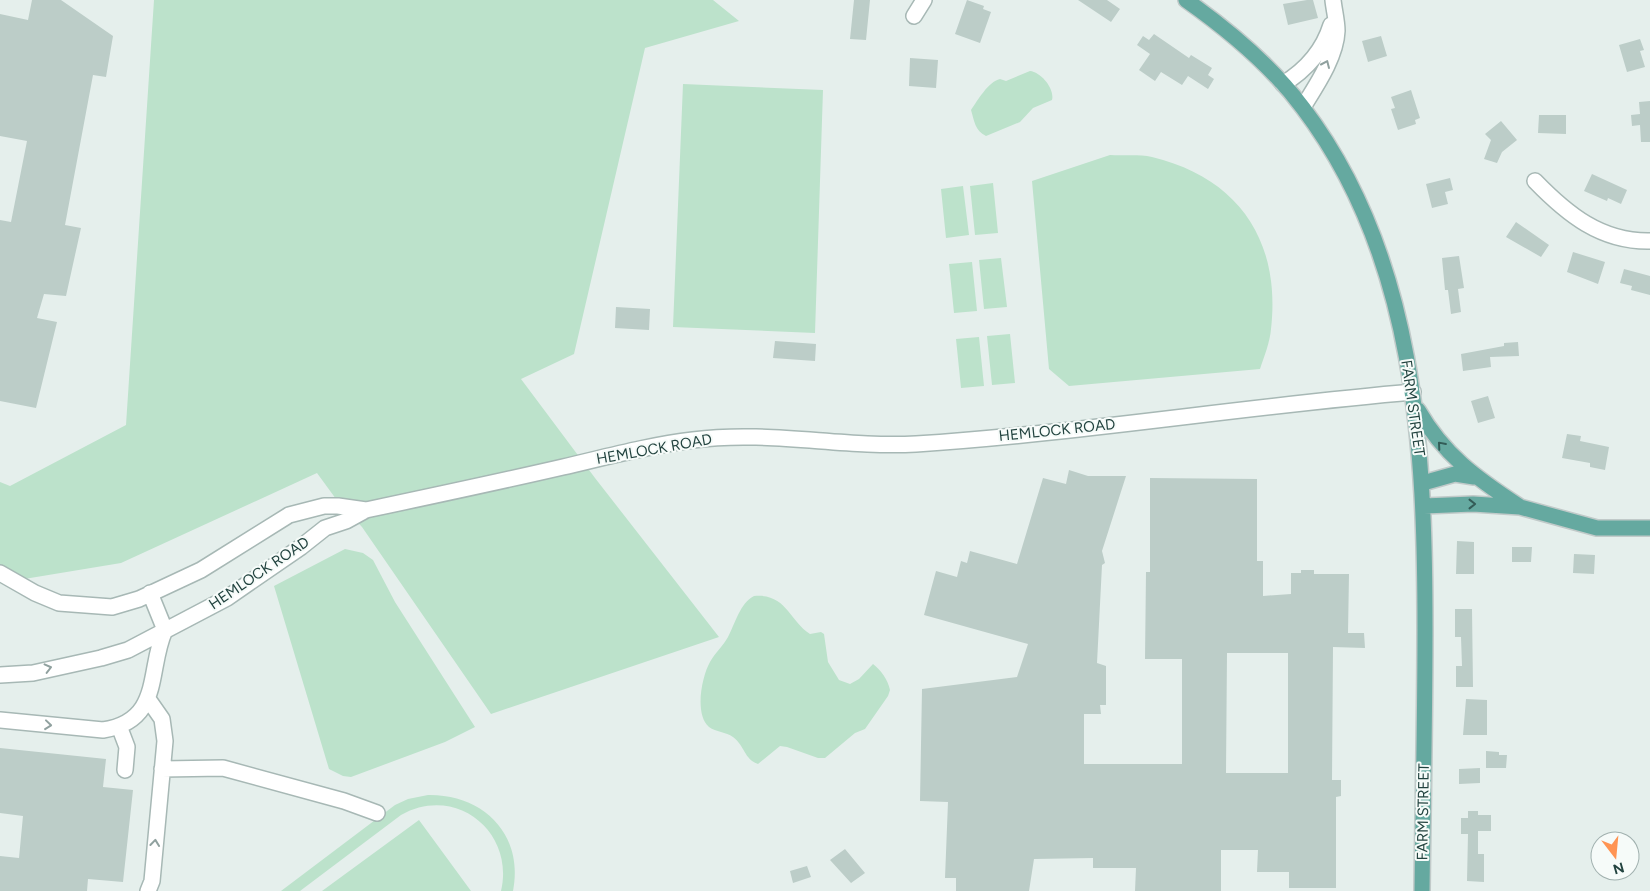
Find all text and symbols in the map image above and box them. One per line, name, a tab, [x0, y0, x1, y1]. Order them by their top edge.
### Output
one-way arrow	[1319, 60, 1330, 69]
street label: FARM STREET	[1397, 359, 1429, 458]
street label: HEMLOCK ROAD	[998, 415, 1116, 445]
street label: HEMLOCK ROAD	[595, 430, 713, 468]
one-way arrow	[1438, 441, 1447, 450]
one-way arrow	[1468, 499, 1476, 509]
street label: HEMLOCK ROAD	[205, 533, 313, 613]
one-way arrow	[44, 663, 53, 674]
one-way arrow	[45, 719, 53, 730]
street label: FARM STREET	[1413, 763, 1433, 861]
north arrow	[1590, 831, 1640, 881]
one-way arrow	[149, 839, 160, 847]
text: N	[1611, 858, 1626, 878]

